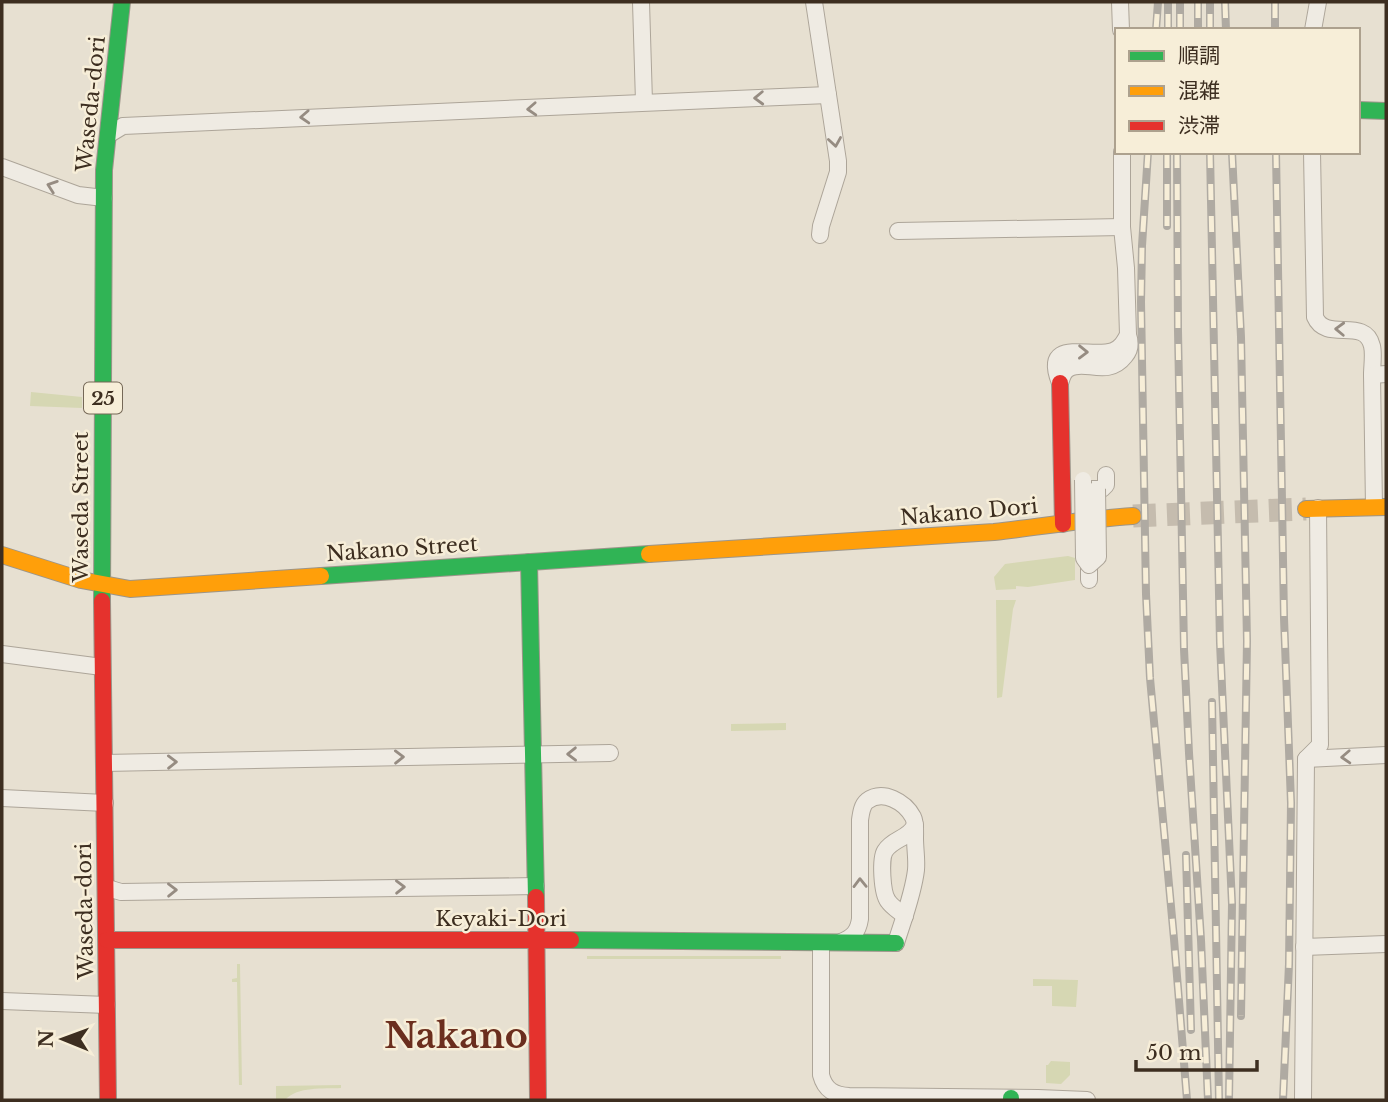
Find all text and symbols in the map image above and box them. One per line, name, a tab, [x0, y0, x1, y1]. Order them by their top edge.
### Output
legend	[1115, 28, 1360, 154]
street label: Waseda-dori	[71, 35, 111, 174]
text: 順調	[1178, 43, 1220, 69]
text: 混雑	[1178, 78, 1220, 104]
one-way arrow	[754, 91, 765, 106]
one-way arrow	[526, 101, 537, 116]
one-way arrow	[299, 109, 310, 124]
text: 渋滞	[1178, 113, 1220, 139]
one-way arrow	[827, 136, 842, 148]
one-way arrow	[46, 180, 58, 194]
one-way arrow	[1334, 322, 1345, 337]
one-way arrow	[1078, 344, 1089, 360]
road number: 25	[84, 382, 122, 414]
street label: Waseda Street	[68, 432, 94, 583]
street label: Nakano Dori	[899, 493, 1039, 531]
street label: Nakano Street	[325, 531, 479, 567]
one-way arrow	[566, 746, 576, 762]
one-way arrow	[394, 750, 405, 765]
one-way arrow	[1340, 750, 1351, 765]
one-way arrow	[167, 754, 178, 769]
street label: Waseda-dori	[71, 842, 99, 981]
one-way arrow	[852, 878, 868, 888]
one-way arrow	[395, 879, 406, 895]
one-way arrow	[168, 882, 178, 898]
street label: Keyaki-Dori	[435, 906, 567, 932]
north arrow	[28, 1004, 98, 1074]
district label: Nakano	[384, 1014, 528, 1057]
scale bar	[1136, 1028, 1257, 1072]
text: N	[35, 1029, 58, 1048]
text: 50 m	[1146, 1040, 1202, 1066]

